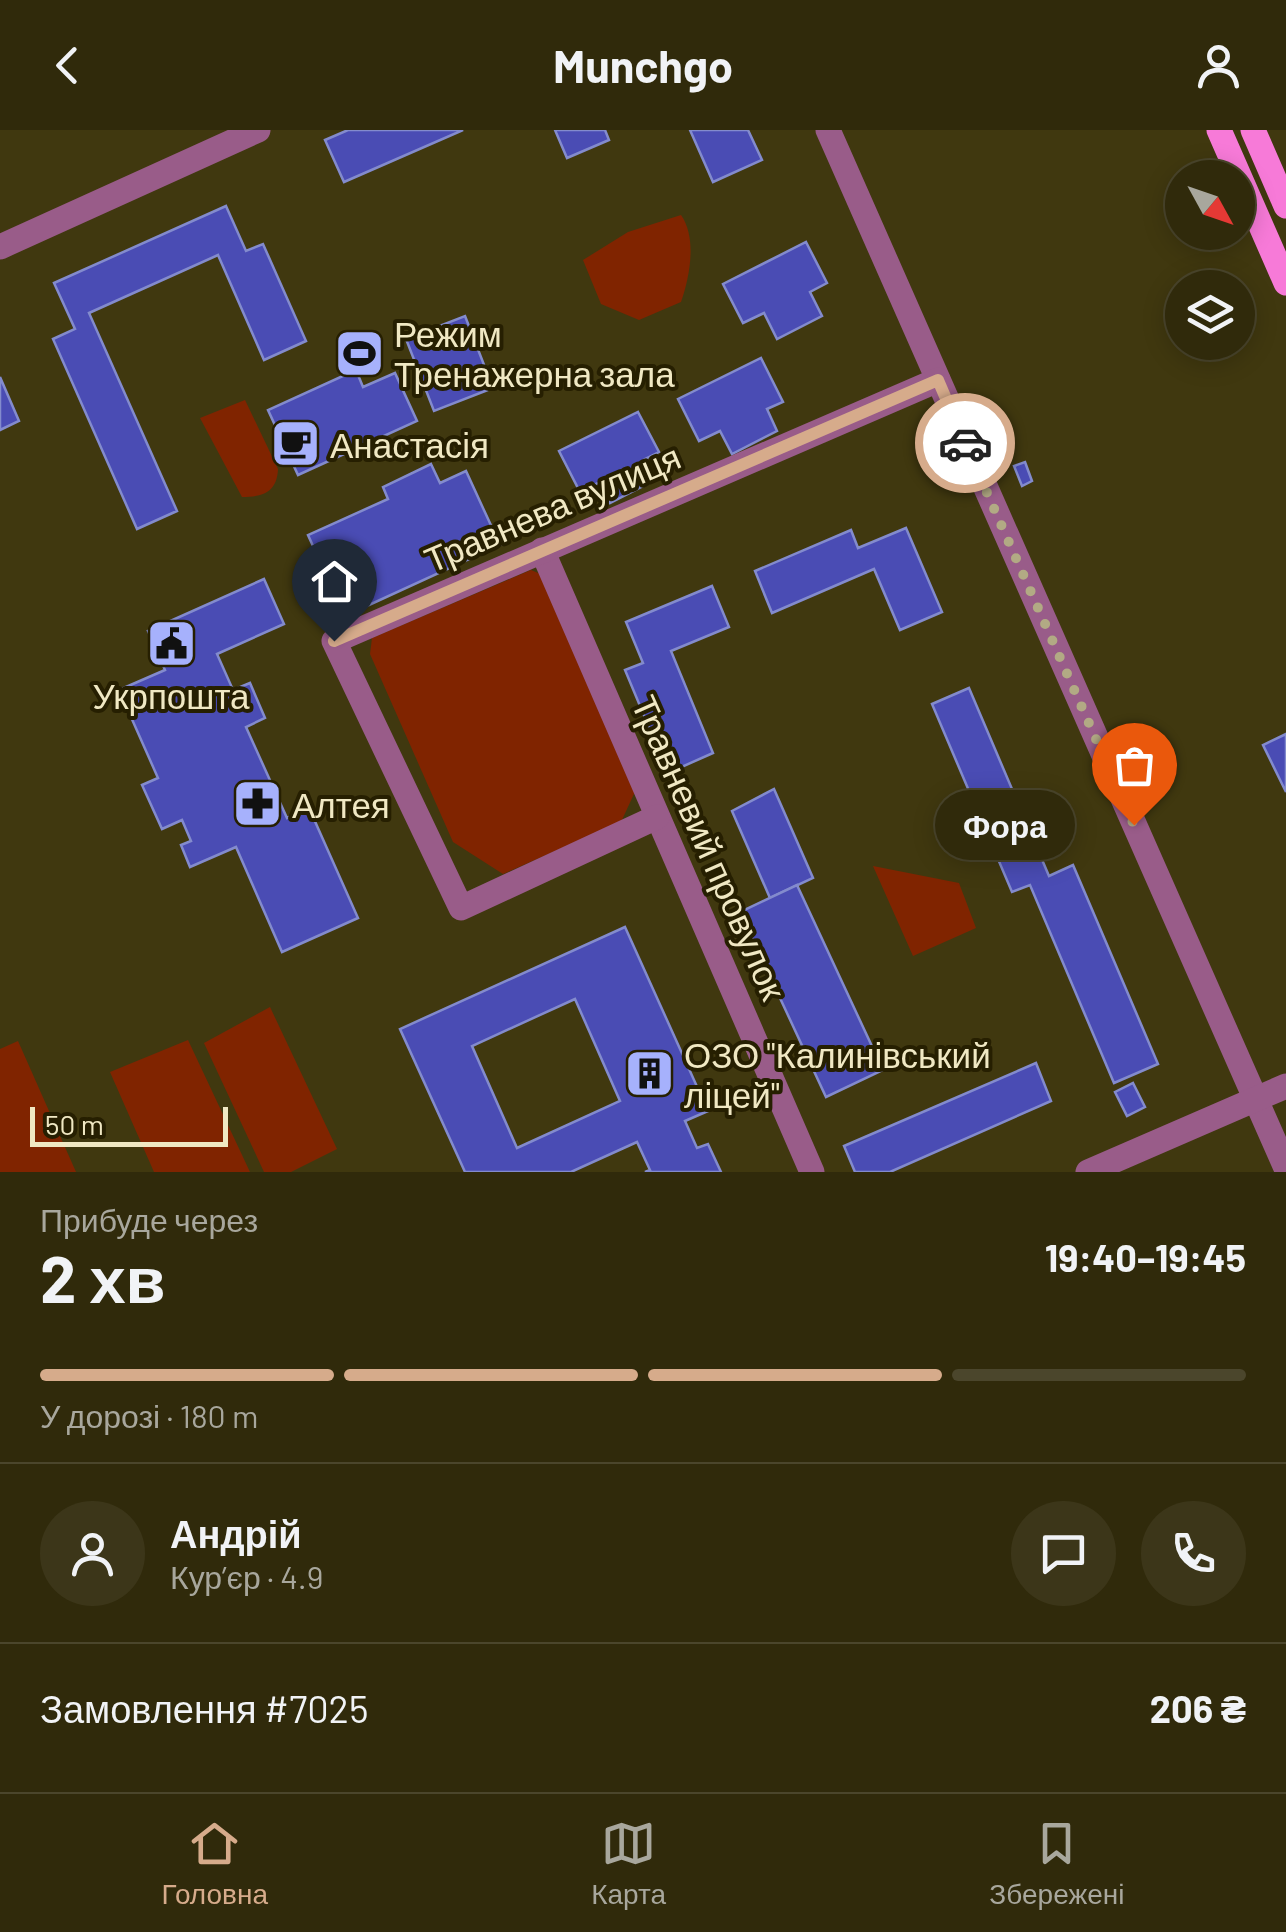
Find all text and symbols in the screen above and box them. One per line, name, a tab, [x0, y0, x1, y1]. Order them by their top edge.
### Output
icon: back	[40, 38, 95, 93]
text: Munchgo	[553, 38, 733, 92]
icon: person	[1191, 38, 1246, 93]
north arrow	[1165, 160, 1255, 250]
map controls	[1165, 160, 1255, 360]
button: layers	[1165, 270, 1255, 360]
place label: Режим Тренажерна зала	[394, 312, 675, 394]
sports icon: Режим Тренажерна зала	[333, 327, 385, 379]
courier	[915, 393, 1015, 493]
icon: car	[938, 416, 993, 471]
cafe icon: Анастасія	[269, 418, 321, 470]
place label: Анастасія	[330, 423, 489, 465]
street label: Травнева вулиця	[418, 434, 686, 580]
pin	[292, 539, 377, 642]
icon: home	[307, 554, 362, 609]
public building icon: Укрпошта	[145, 617, 197, 669]
place label: Укрпошта	[92, 674, 250, 716]
street label: Травневий провулок	[624, 688, 796, 1006]
pin	[1092, 723, 1177, 826]
icon: bag	[1107, 738, 1162, 793]
pharmacy icon: Алтея	[231, 778, 283, 830]
place label: Алтея	[292, 783, 390, 825]
callout: Фора	[934, 790, 1074, 860]
text: Фора	[963, 806, 1047, 844]
place label: ОЗО "Калинівський ліцей"	[684, 1033, 991, 1115]
building icon: ОЗО "Калинівський ліцей"	[623, 1048, 675, 1100]
scale bar	[30, 1102, 228, 1146]
text: 50 m	[45, 1107, 104, 1141]
text: Прибуде через	[40, 1200, 258, 1238]
text: 19:40–19:45	[1045, 1234, 1246, 1280]
text: 2 хв	[40, 1238, 166, 1316]
text: У дорозі · 180 m	[40, 1396, 259, 1434]
button: person	[40, 1501, 145, 1606]
button: chat	[1011, 1501, 1116, 1606]
button: phone	[1141, 1501, 1246, 1606]
text: Андрій	[170, 1510, 302, 1556]
text: Кур’єр · 4.9	[170, 1557, 323, 1595]
text: Замовлення #7025	[40, 1685, 369, 1731]
text: 206 ₴	[1150, 1685, 1246, 1731]
tab: Головна	[162, 1816, 268, 1911]
tab: Карта	[591, 1816, 666, 1911]
tab: Збережені	[989, 1816, 1124, 1911]

